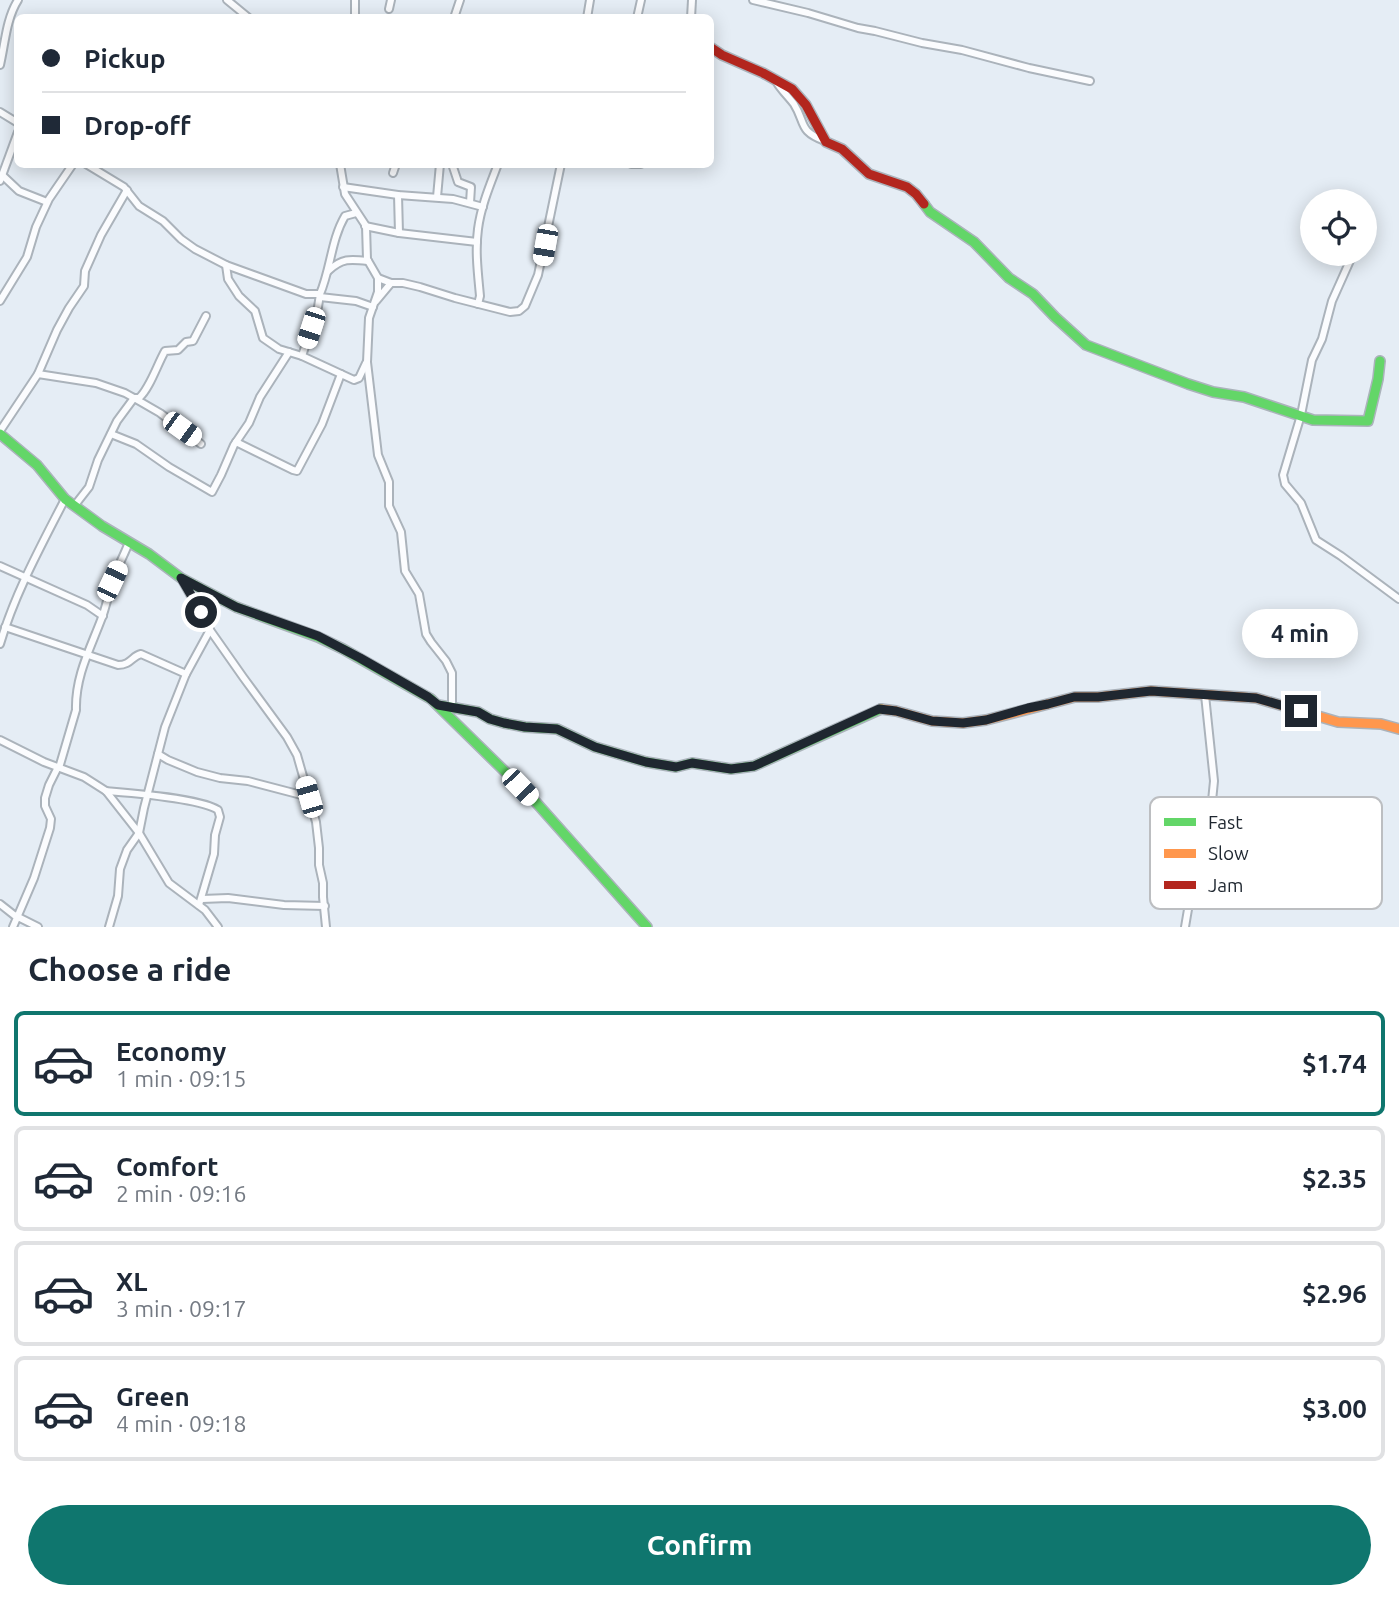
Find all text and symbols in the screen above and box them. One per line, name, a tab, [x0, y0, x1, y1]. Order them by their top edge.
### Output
text: Pickup	[84, 44, 166, 73]
text: Drop-off	[84, 111, 191, 140]
map controls	[1300, 189, 1377, 266]
button: locate	[1300, 189, 1377, 266]
car	[532, 222, 559, 268]
car	[295, 305, 328, 351]
car	[159, 408, 206, 450]
car	[94, 558, 131, 604]
route start	[185, 596, 217, 628]
callout: 4 min	[1243, 610, 1359, 658]
text: 4 min	[1271, 621, 1329, 646]
route end	[1285, 695, 1317, 727]
car	[498, 765, 543, 809]
car	[294, 774, 325, 820]
legend	[1150, 797, 1382, 909]
text: Fast	[1208, 811, 1243, 833]
text: Slow	[1208, 842, 1249, 864]
text: Jam	[1208, 874, 1244, 896]
text: Choose a ride	[28, 951, 231, 987]
icon: car	[32, 1032, 95, 1095]
text: Economy	[116, 1037, 226, 1066]
text: $1.74	[1302, 1049, 1367, 1078]
text: 1 min · 09:15	[116, 1066, 247, 1091]
icon: car	[32, 1147, 95, 1210]
text: Comfort	[116, 1152, 219, 1181]
text: $2.35	[1302, 1164, 1367, 1193]
text: 2 min · 09:16	[116, 1181, 247, 1206]
icon: car	[32, 1262, 95, 1325]
text: XL	[116, 1267, 147, 1296]
text: $2.96	[1302, 1279, 1367, 1308]
text: 3 min · 09:17	[116, 1296, 247, 1321]
icon: car	[32, 1377, 95, 1440]
text: Green	[116, 1382, 190, 1411]
text: $3.00	[1302, 1394, 1367, 1423]
text: 4 min · 09:18	[116, 1411, 247, 1436]
button: Confirm	[28, 1505, 1371, 1585]

